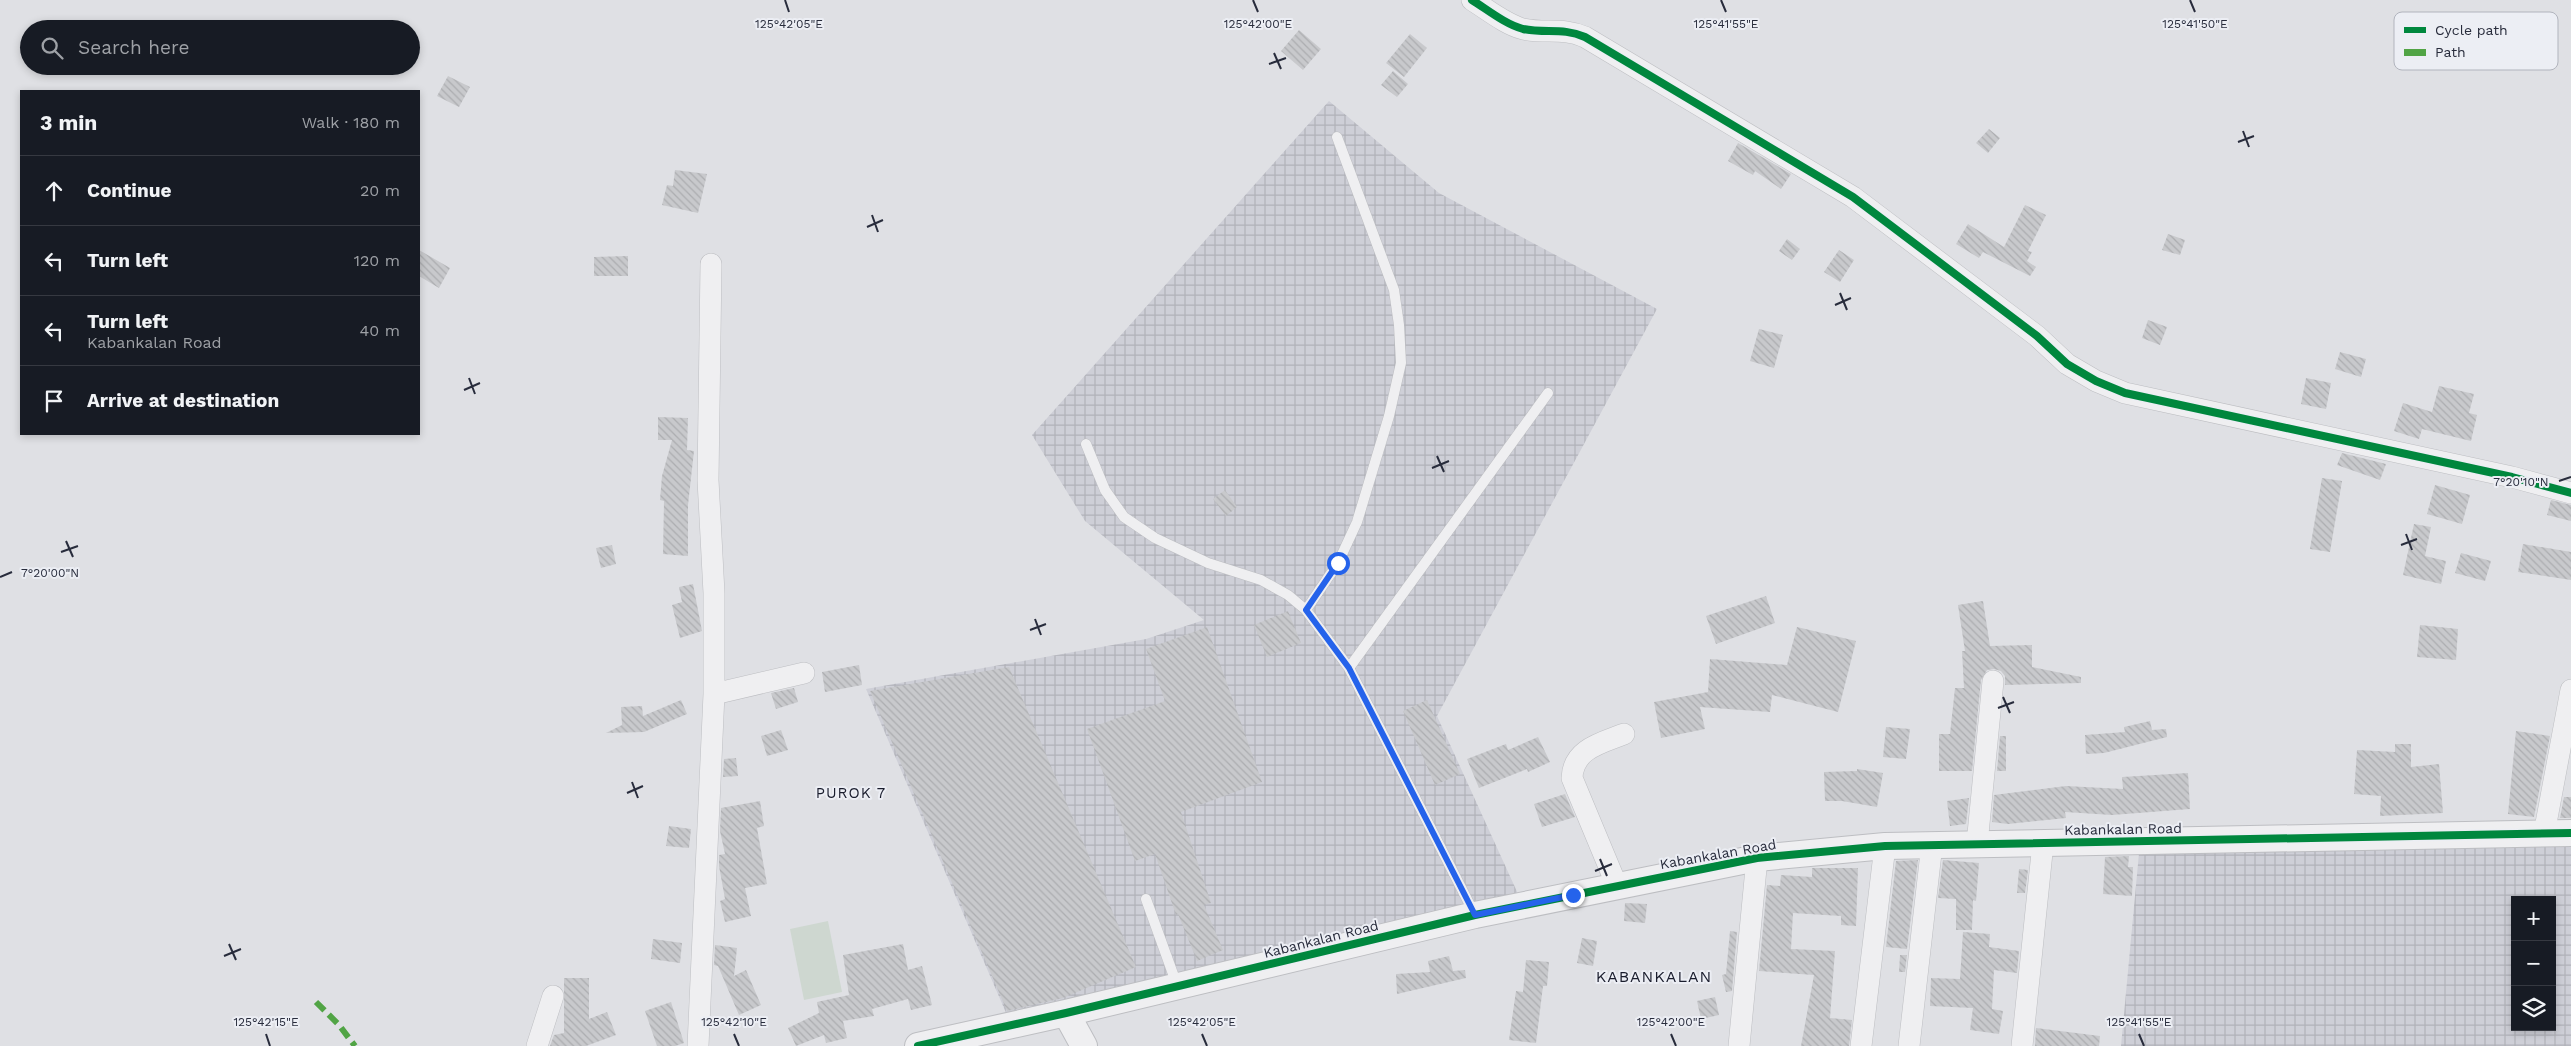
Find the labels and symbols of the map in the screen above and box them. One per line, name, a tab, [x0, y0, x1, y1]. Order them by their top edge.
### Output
legend	[2394, 12, 2558, 70]
text: 125°42'05"E	[755, 17, 823, 31]
text: 125°42'00"E	[1224, 17, 1293, 31]
text: 125°41'55"E	[1694, 17, 1759, 31]
text: 125°41'50"E	[2162, 17, 2228, 31]
text: Cycle path	[2435, 22, 2508, 38]
text: Path	[2435, 44, 2466, 60]
text: 7°20'10"N	[2493, 475, 2549, 489]
route start	[1327, 552, 1350, 575]
text: 7°20'00"N	[21, 566, 79, 580]
district label: PUROK 7	[816, 784, 886, 802]
street label: Kabankalan Road	[2064, 820, 2182, 838]
street label: Kabankalan Road	[1659, 836, 1777, 872]
route end	[1562, 884, 1585, 907]
street label: Kabankalan Road	[1262, 917, 1380, 961]
district label: KABANKALAN	[1596, 967, 1712, 986]
text: 125°42'15"E	[233, 1015, 299, 1029]
text: 125°42'10"E	[701, 1015, 767, 1029]
text: 125°42'05"E	[1168, 1015, 1236, 1029]
text: 125°42'00"E	[1637, 1015, 1706, 1029]
text: 125°41'55"E	[2107, 1015, 2172, 1029]

